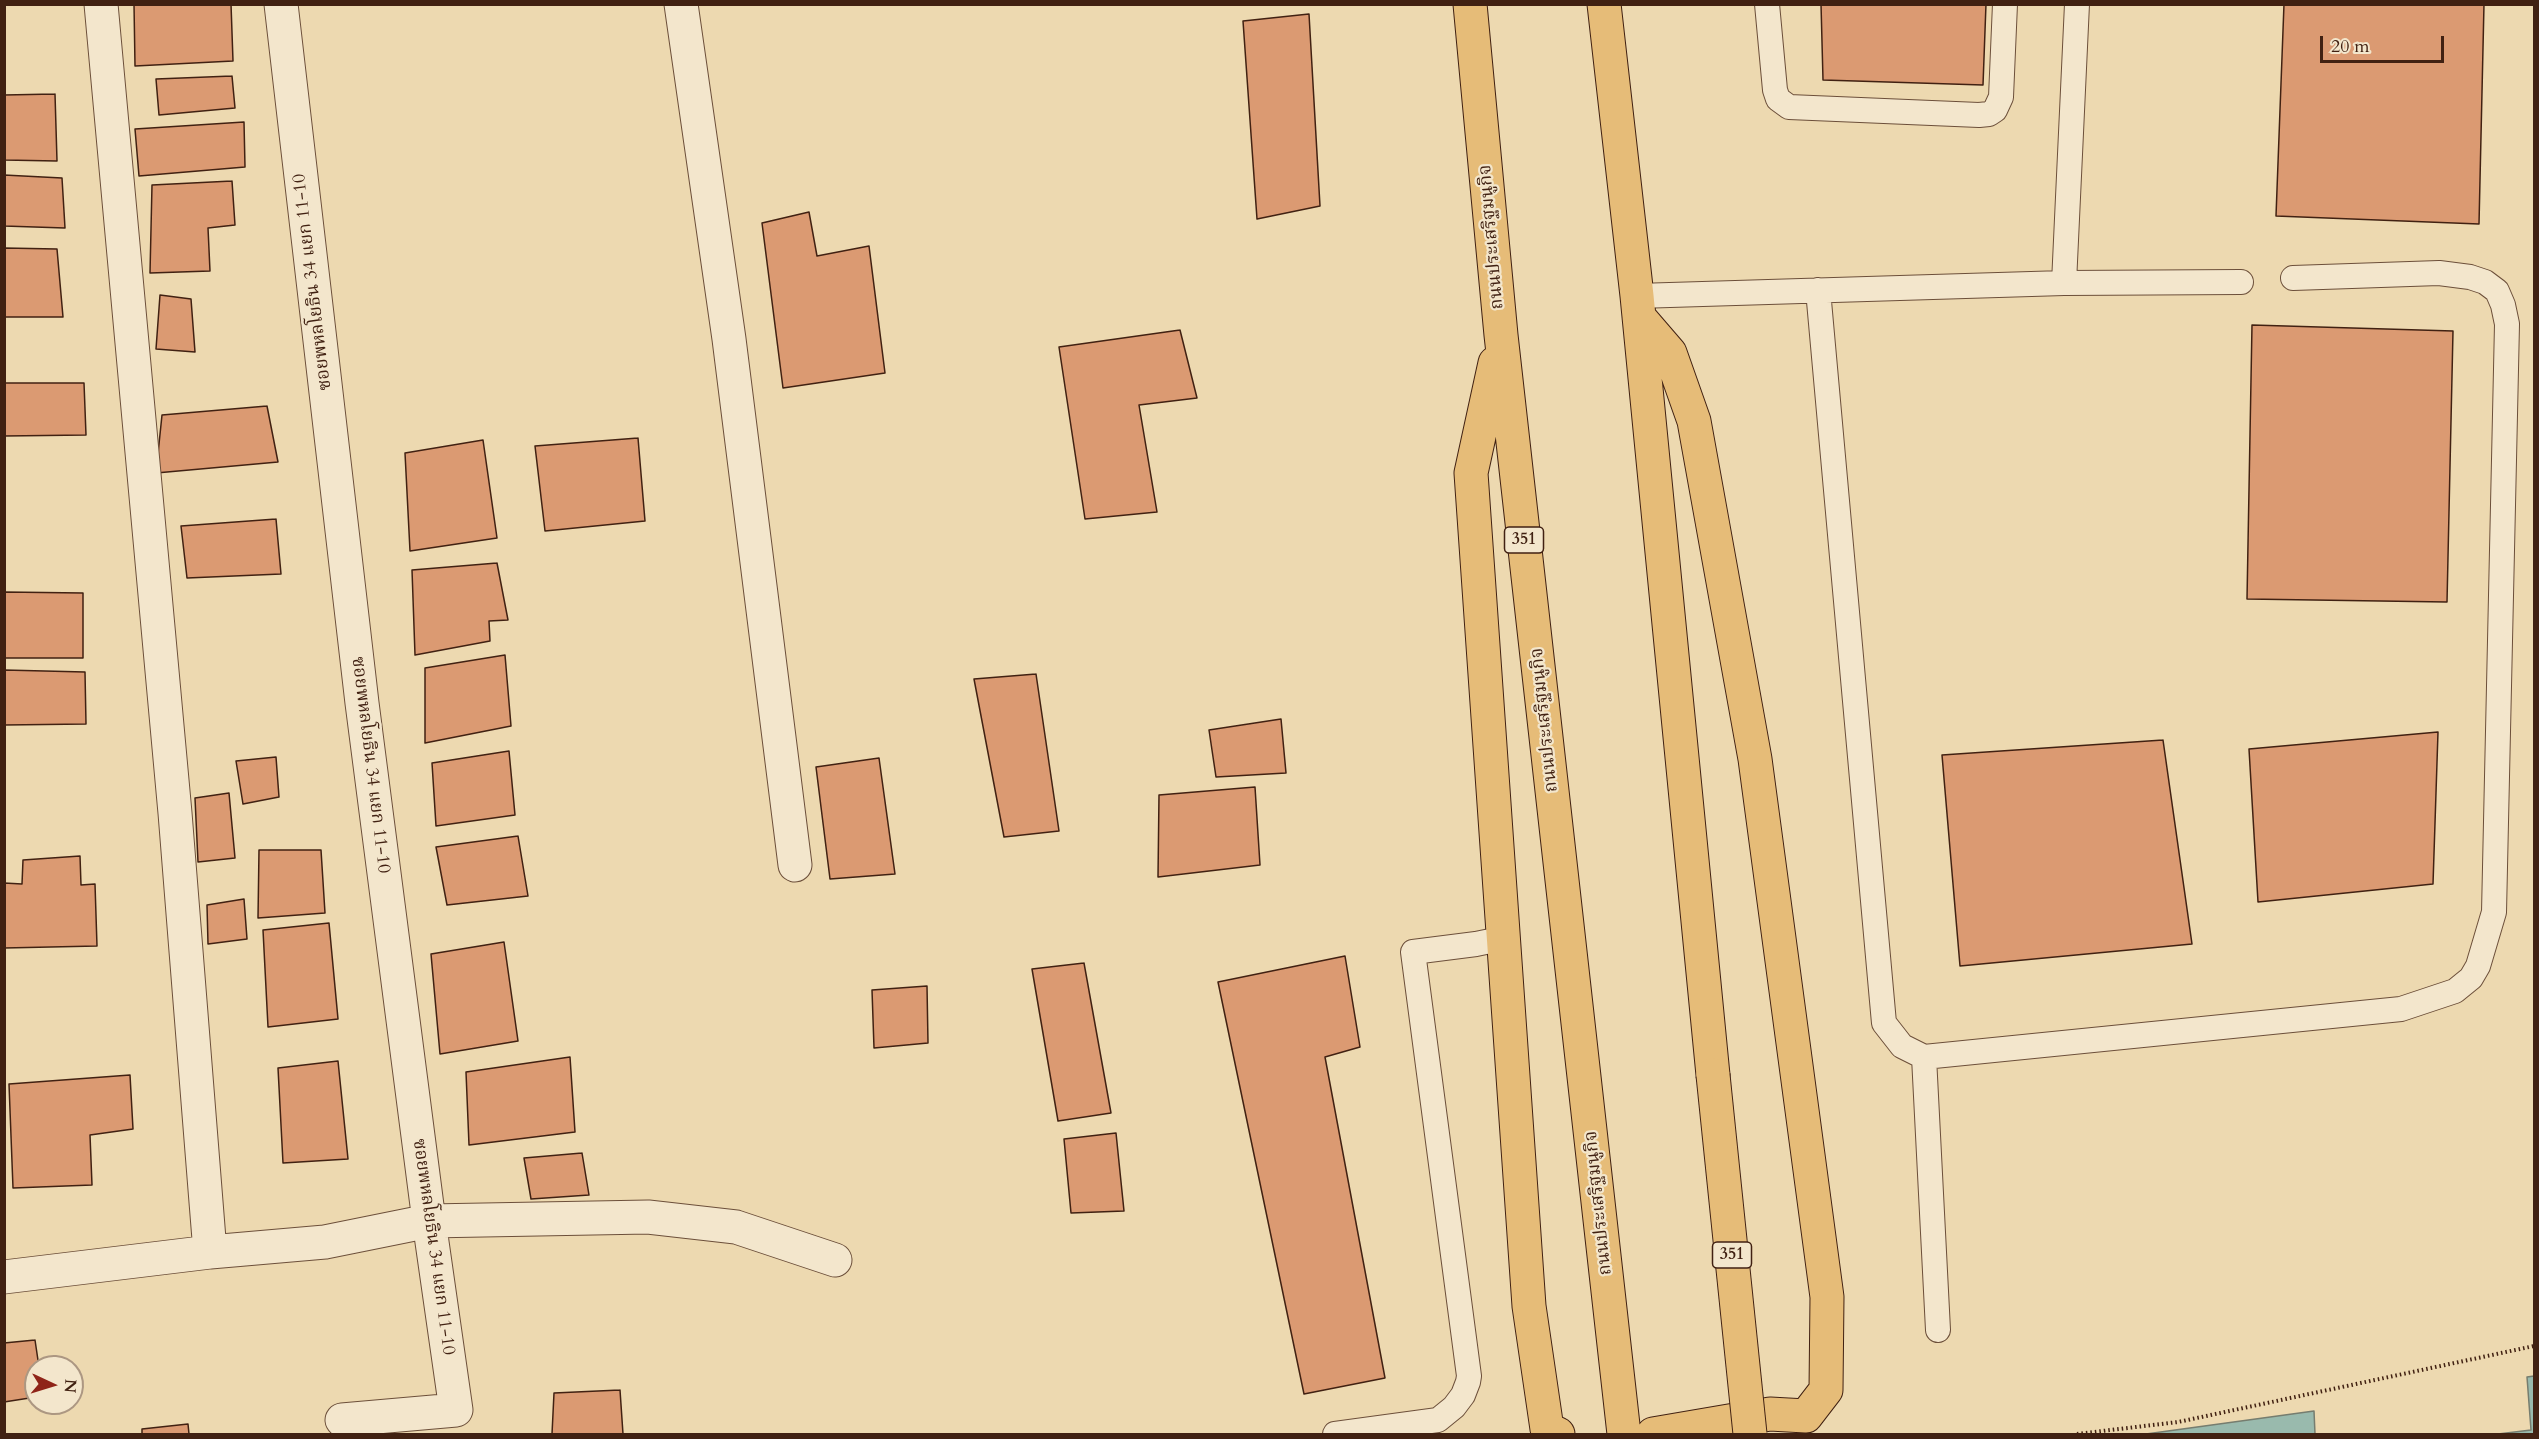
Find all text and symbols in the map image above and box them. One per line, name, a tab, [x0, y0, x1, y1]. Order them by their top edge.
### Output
scale bar	[2323, 24, 2448, 62]
text: 20 m	[2331, 34, 2370, 59]
street label: ถนนประเสริฐมนูกิจ	[1475, 164, 1509, 310]
street label: ซอยพหลโยธิน 34 แยก 11-10	[289, 172, 337, 392]
road number: 351	[1504, 527, 1544, 553]
street label: ถนนประเสริฐมนูกิจ	[1527, 647, 1563, 793]
street label: ซอยพหลโยธิน 34 แยก 11-10	[346, 655, 394, 875]
street label: ถนนประเสริฐมนูกิจ	[1581, 1130, 1617, 1276]
street label: ซอยพหลโยธิน 34 แยก 11-10	[407, 1137, 459, 1357]
road number: 351	[1712, 1242, 1752, 1268]
north arrow	[24, 1355, 84, 1415]
text: N	[59, 1378, 81, 1394]

